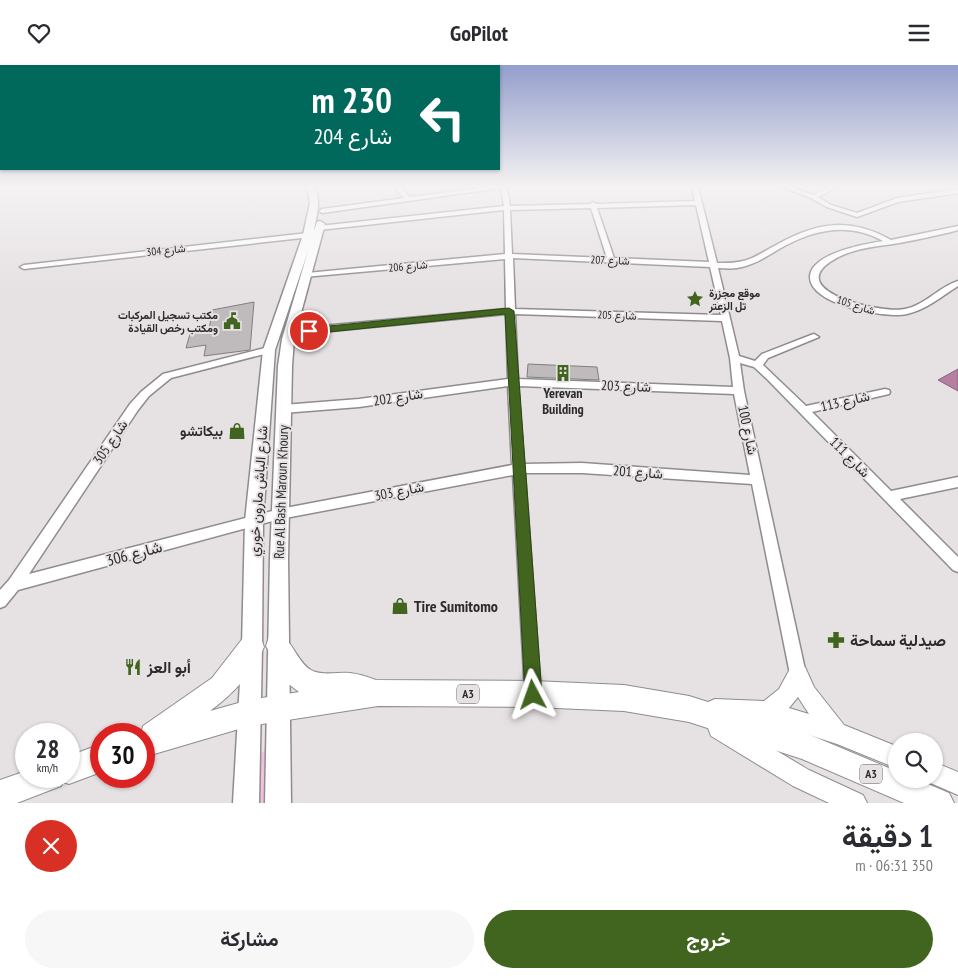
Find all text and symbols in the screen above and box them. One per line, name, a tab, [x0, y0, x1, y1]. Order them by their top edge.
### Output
icon: heart	[25, 19, 53, 47]
text: GoPilot	[450, 19, 508, 47]
icon: menu	[905, 19, 933, 47]
text: 230 m	[311, 77, 392, 123]
icon: left	[410, 85, 475, 150]
text: شارع 204	[313, 122, 392, 150]
street label: شارع 304	[146, 241, 187, 260]
street label: شارع 207	[590, 252, 630, 269]
street label: شارع 206	[388, 257, 429, 276]
place label: موقع مجزرة تل الزعتر	[708, 286, 760, 313]
place icon: موقع مجزرة تل الزعتر	[685, 289, 705, 309]
street label: شارع 105	[835, 292, 877, 319]
street label: شارع 205	[597, 307, 637, 324]
place label: مكتب تسجيل المركبات ومكتب رخص القيادة	[118, 308, 218, 335]
pin	[288, 310, 330, 352]
public building icon: مكتب تسجيل المركبات ومكتب رخص القيادة	[222, 311, 242, 331]
icon: arrive	[295, 317, 323, 345]
building icon: Yerevan Building	[553, 363, 573, 383]
street label: شارع 203	[601, 376, 651, 398]
street label: شارع 202	[372, 384, 424, 412]
place label: Yerevan Building	[542, 384, 584, 418]
street label: شارع 113	[819, 387, 872, 417]
street label: شارع 100	[732, 404, 762, 457]
street label: شارع 305	[89, 416, 133, 469]
shop icon: بيكاتشو	[227, 421, 247, 441]
place label: بيكاتشو	[180, 422, 223, 440]
street label: Rue Al Bash Maroun Khoury	[270, 424, 292, 559]
street label: شارع الباش مارون خوري	[244, 425, 275, 557]
street label: شارع 111	[825, 433, 874, 482]
street label: شارع 201	[612, 461, 664, 485]
street label: شارع 303	[373, 477, 426, 507]
street label: شارع 306	[104, 536, 165, 572]
shop icon: Tire Sumitomo	[390, 596, 410, 616]
place label: Tire Sumitomo	[414, 596, 498, 616]
pharmacy icon: صيدلية سماحة	[826, 630, 846, 650]
place label: صيدلية سماحة	[850, 630, 946, 650]
restaurant icon: أبو العز	[123, 657, 143, 677]
place label: أبو العز	[146, 657, 191, 678]
position arrow	[506, 668, 558, 720]
road number: A3	[457, 685, 479, 703]
speed limit sign: 30	[90, 723, 155, 788]
text: 28	[36, 733, 59, 765]
map controls	[888, 733, 943, 788]
button: search	[888, 733, 943, 788]
text: km/h	[37, 760, 58, 775]
road number: A3	[860, 765, 882, 784]
text: 1 دقيقة	[842, 816, 933, 855]
button: close	[25, 820, 77, 872]
text: 350 m · 06:31	[855, 855, 933, 875]
button: مشاركة	[25, 910, 474, 968]
button: خروج	[484, 910, 933, 968]

